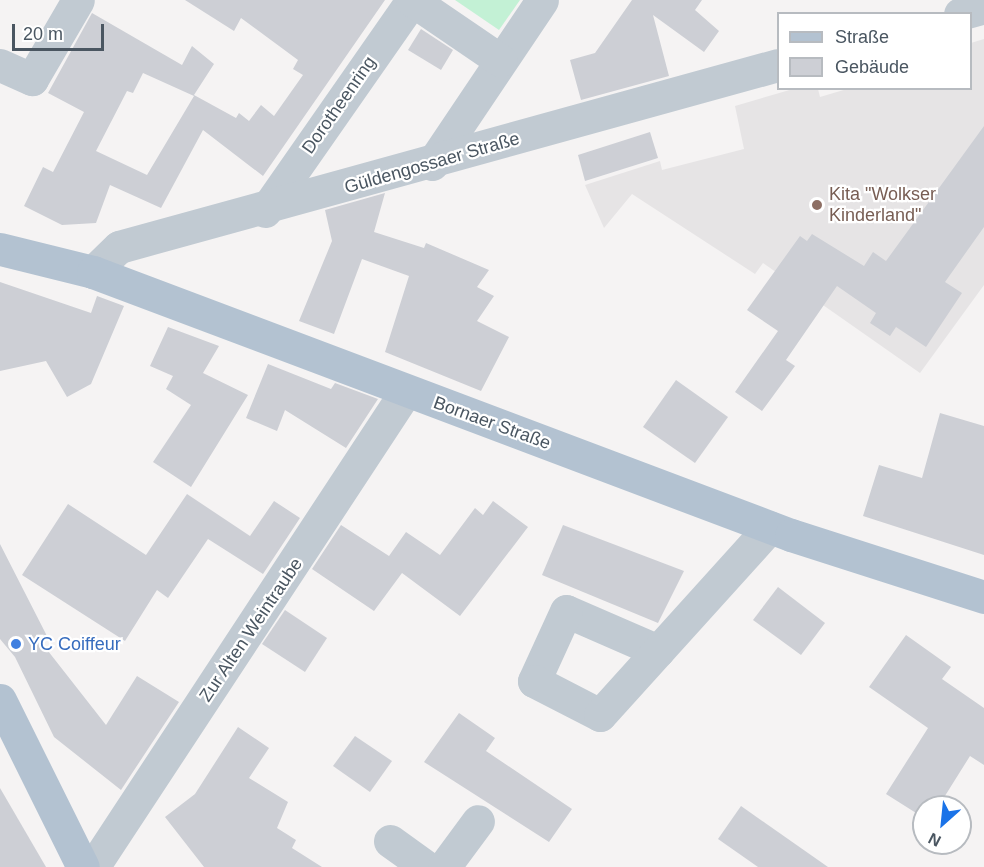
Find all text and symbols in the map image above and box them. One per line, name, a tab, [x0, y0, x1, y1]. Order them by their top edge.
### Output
scale bar	[15, 12, 106, 50]
legend	[777, 12, 972, 90]
text: 20 m	[23, 24, 63, 44]
text: Straße	[835, 27, 889, 47]
street label: Dorotheenring	[297, 52, 381, 158]
text: Gebäude	[835, 57, 909, 77]
street label: Güldengossaer Straße	[342, 128, 522, 198]
place label: Kita "Wolkser Kinderland"	[829, 184, 936, 226]
marker: Kita "Wolkser Kinderland"	[810, 198, 824, 212]
street label: Bornaer Straße	[430, 392, 554, 454]
street label: Zur Alten Weintraube	[195, 554, 307, 706]
place label: YC Coiffeur	[28, 633, 121, 655]
marker: YC Coiffeur	[9, 637, 23, 651]
north arrow	[912, 795, 972, 855]
text: N	[925, 830, 944, 850]

